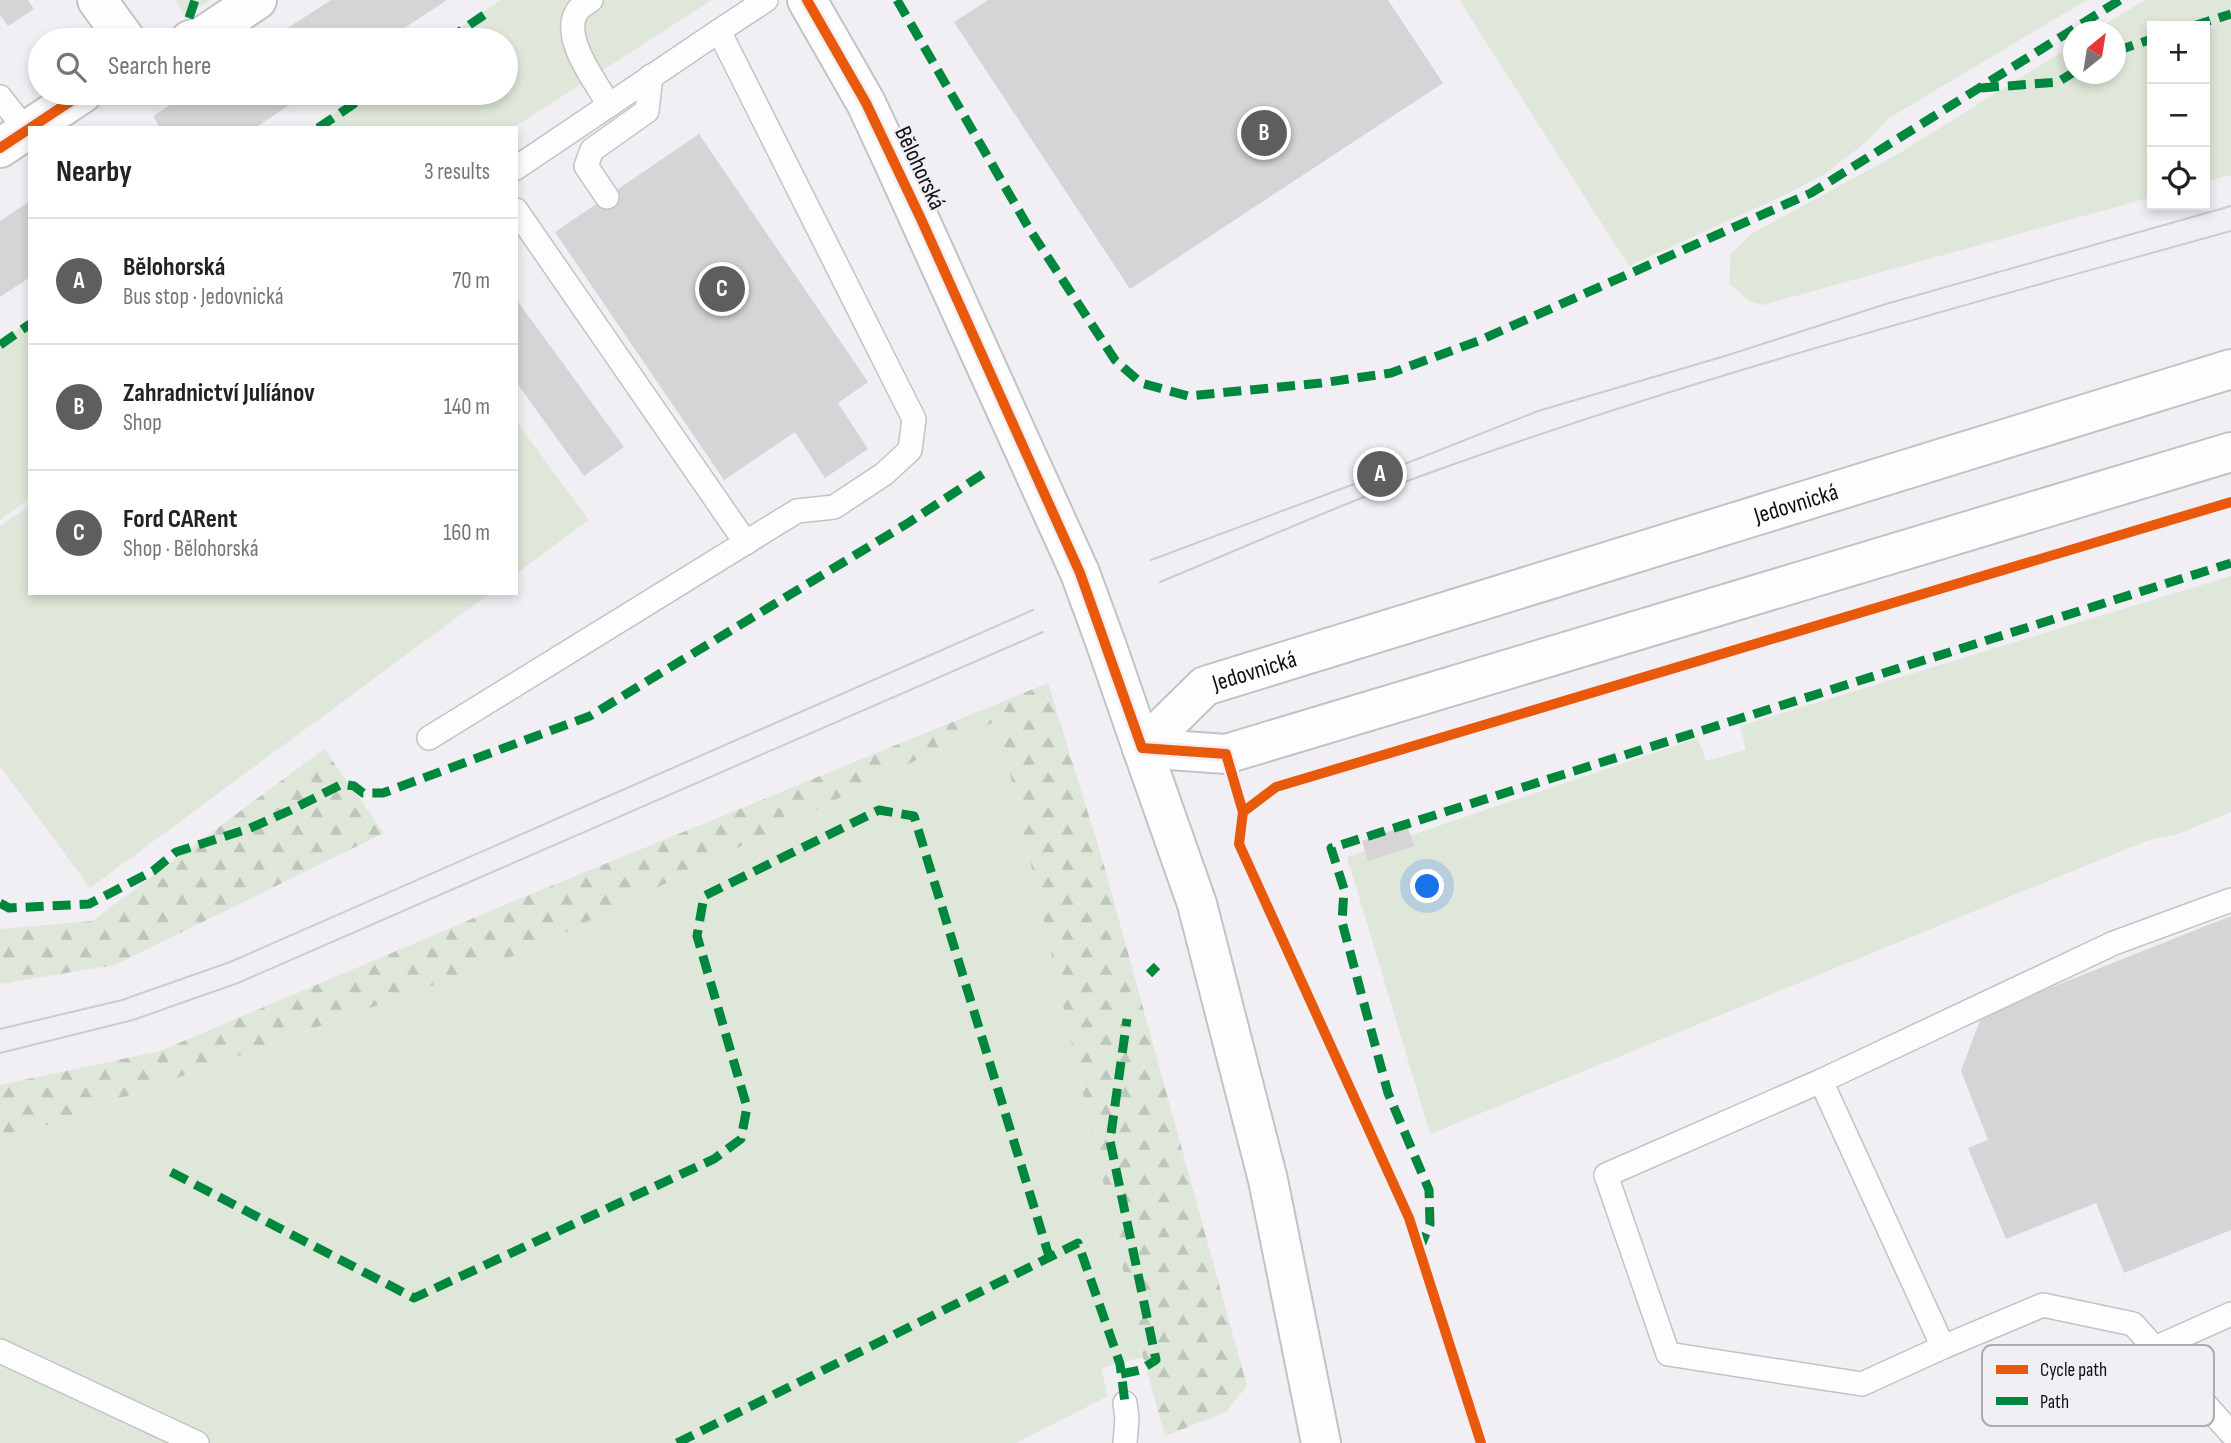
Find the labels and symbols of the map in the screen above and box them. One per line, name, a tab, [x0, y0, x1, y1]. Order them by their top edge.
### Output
north arrow	[2063, 21, 2126, 84]
pin: B	[1241, 107, 1287, 159]
street label: Bělohorská	[888, 122, 952, 214]
pin: C	[699, 263, 745, 315]
pin: A	[1357, 448, 1403, 500]
street label: Jedovnická	[1750, 477, 1842, 530]
street label: Jedovnická	[1208, 644, 1300, 698]
your location	[1410, 869, 1444, 903]
legend	[1982, 1345, 2214, 1426]
text: Cycle path	[2040, 1359, 2107, 1382]
text: Path	[2040, 1391, 2069, 1414]

